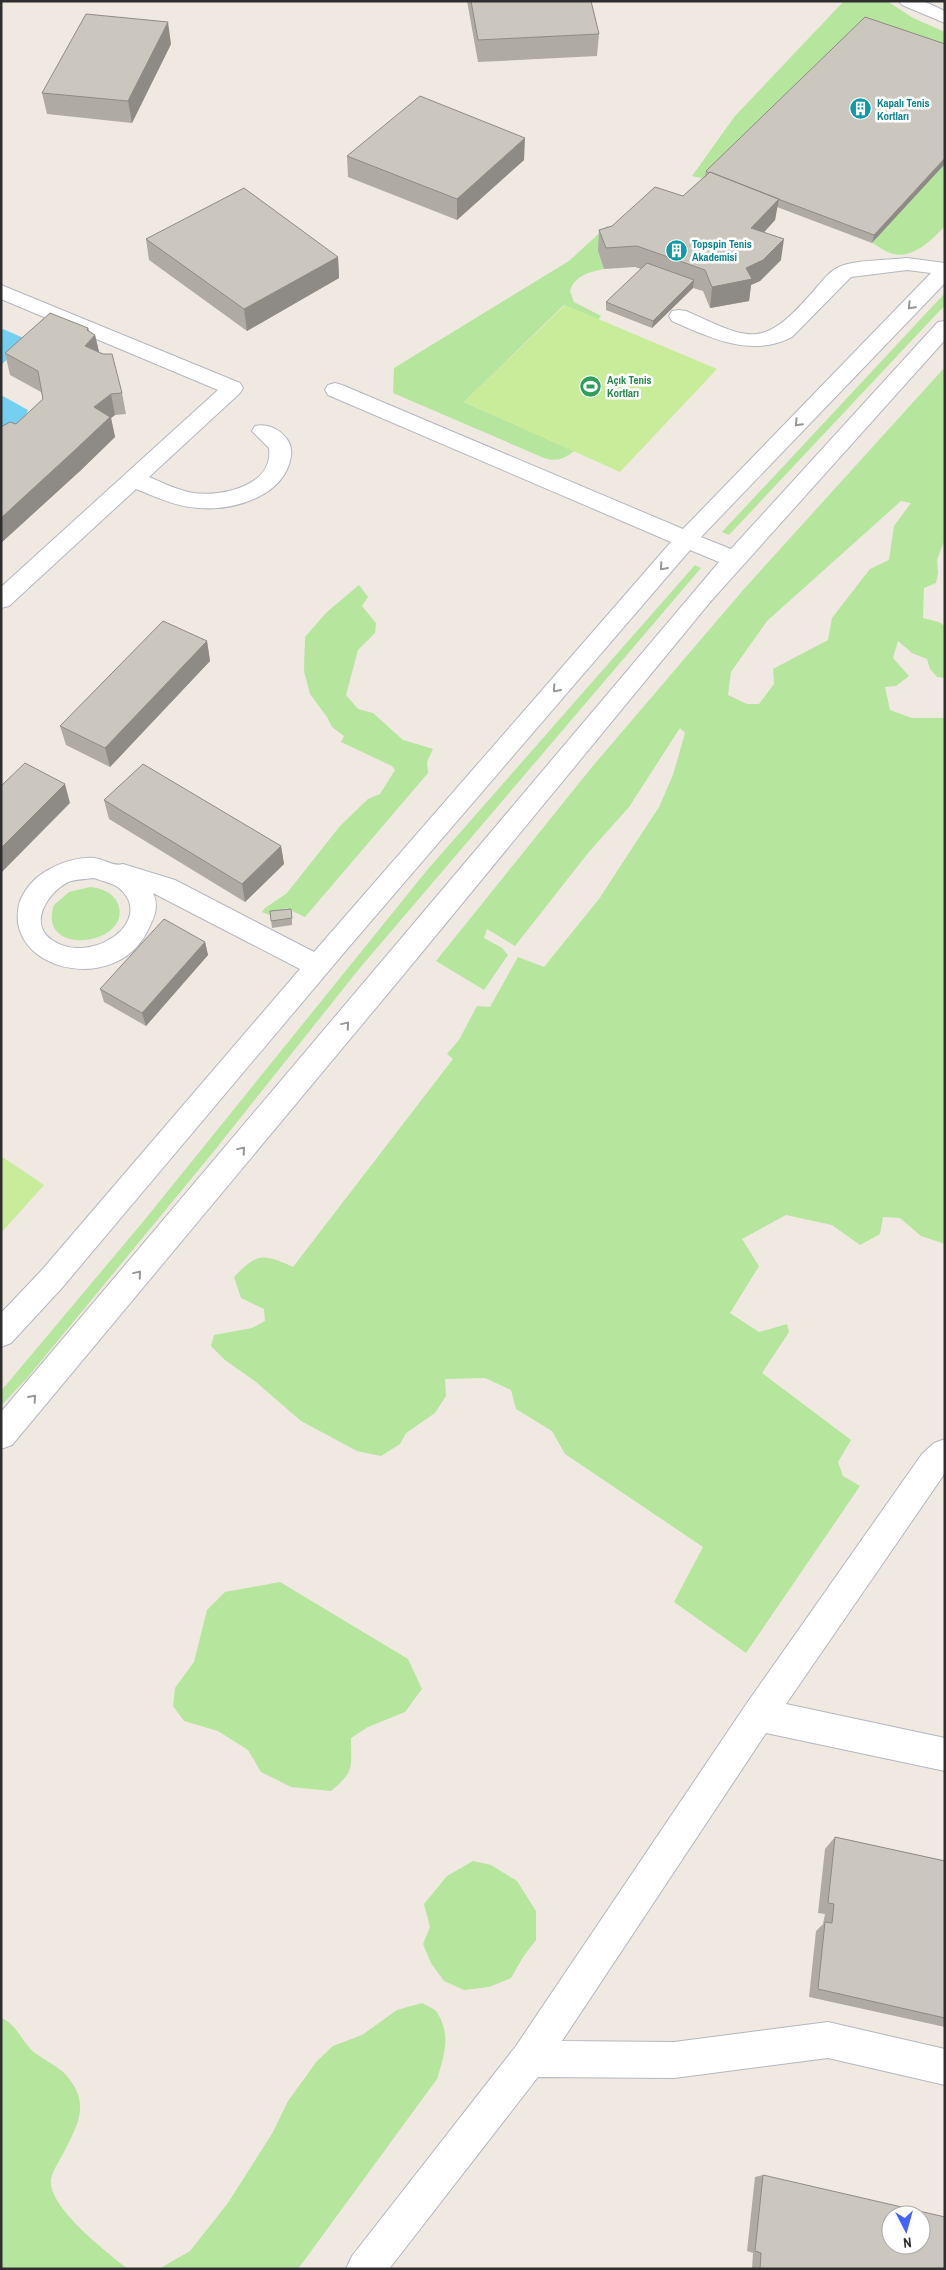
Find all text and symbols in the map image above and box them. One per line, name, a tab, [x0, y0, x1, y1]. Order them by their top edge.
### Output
place label: Kapalı Tenis Kortları	[877, 96, 929, 123]
building icon: Kapalı Tenis Kortları	[849, 97, 873, 121]
place label: Topspin Tenis Akademisi	[692, 237, 752, 264]
building icon: Topspin Tenis Akademisi	[664, 238, 688, 262]
one-way arrow	[908, 300, 917, 309]
place label: Açık Tenis Kortları	[607, 373, 651, 400]
sports icon: Açık Tenis Kortları	[579, 374, 603, 398]
one-way arrow	[795, 417, 804, 426]
one-way arrow	[659, 561, 668, 570]
one-way arrow	[553, 684, 562, 693]
one-way arrow	[341, 1022, 349, 1031]
one-way arrow	[237, 1146, 246, 1155]
one-way arrow	[133, 1271, 142, 1280]
one-way arrow	[27, 1395, 36, 1404]
north arrow	[881, 2205, 931, 2255]
text: N	[902, 2234, 912, 2252]

